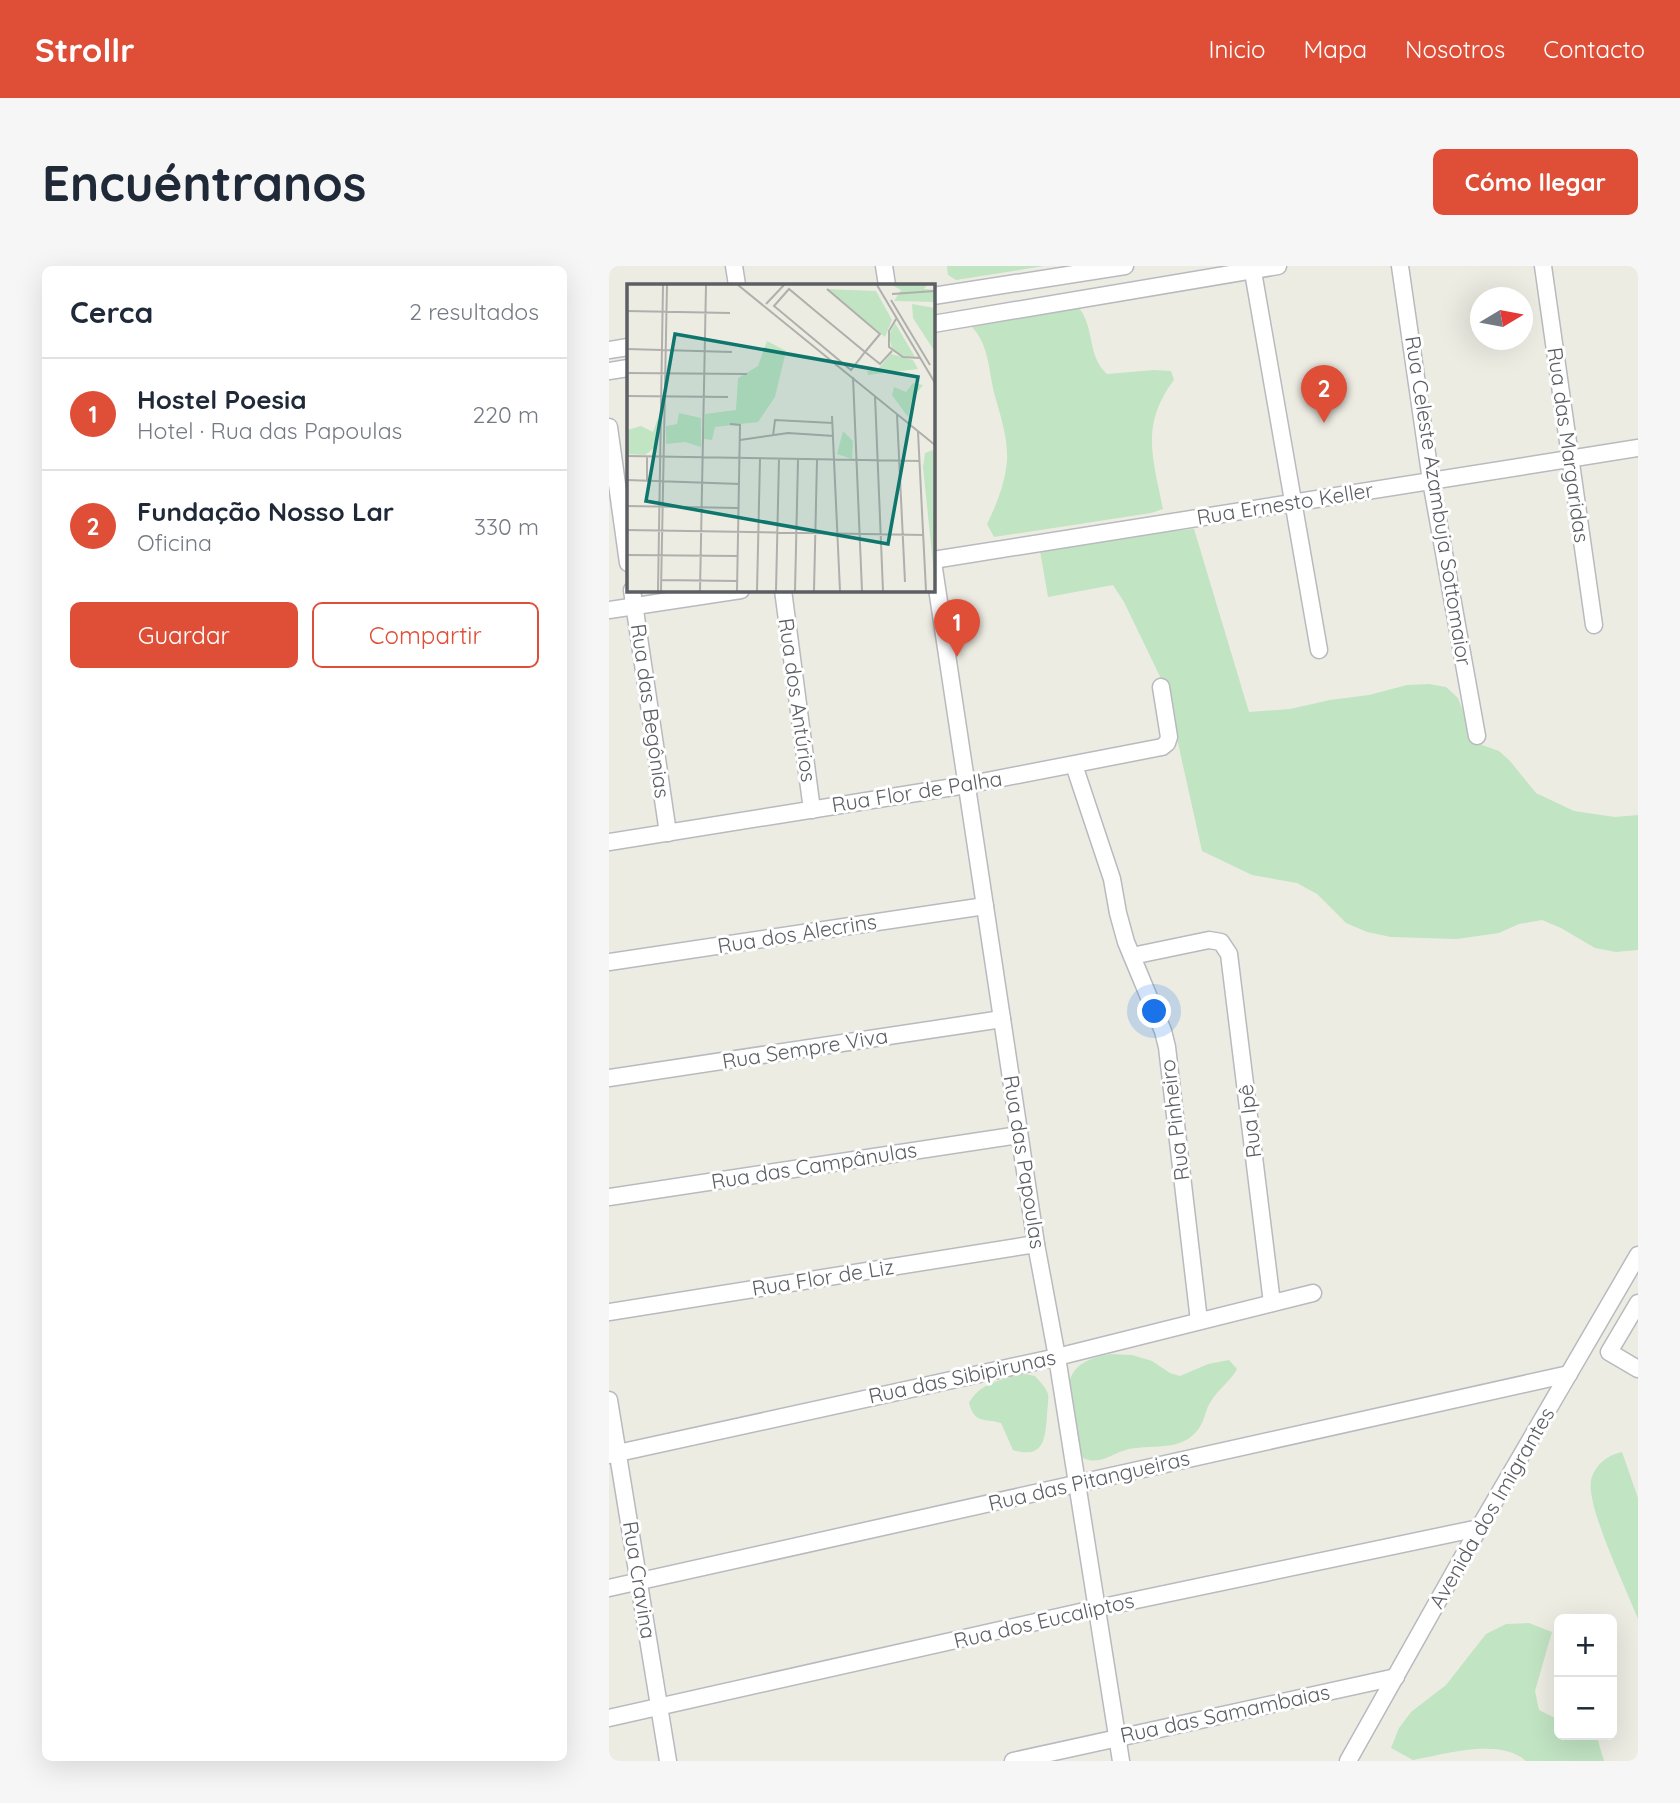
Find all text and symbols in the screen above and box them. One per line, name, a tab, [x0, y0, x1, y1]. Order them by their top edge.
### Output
text: Strollr	[35, 29, 135, 70]
text: Inicio	[1208, 34, 1266, 64]
text: Mapa	[1304, 34, 1367, 64]
text: Nosotros	[1405, 34, 1505, 64]
text: Contacto	[1543, 34, 1645, 64]
button: Cómo llegar	[1433, 149, 1638, 215]
text: Encuéntranos	[42, 152, 366, 213]
inset map	[627, 284, 935, 592]
north arrow	[1470, 287, 1533, 350]
text: Cerca	[70, 293, 153, 331]
text: 2 resultados	[409, 297, 539, 326]
street label: Rua Celeste Azambuja Sottomaior	[1400, 334, 1478, 668]
street label: Rua das Margaridas	[1542, 346, 1596, 544]
pin: 2	[1301, 365, 1347, 423]
text: Hostel Poesia	[137, 383, 307, 416]
text: 1	[89, 400, 97, 429]
text: 220 m	[473, 400, 539, 429]
text: Hotel · Rua das Papoulas	[137, 416, 402, 445]
street label: Rua Ernesto Keller	[1195, 476, 1375, 530]
text: Fundação Nosso Lar	[137, 495, 394, 528]
text: 2	[86, 512, 100, 541]
text: 330 m	[474, 512, 539, 541]
text: Oficina	[137, 528, 212, 557]
pin: 1	[934, 599, 980, 657]
button: Guardar	[70, 602, 298, 668]
button: Compartir	[312, 602, 539, 668]
street label: Rua dos Antúrios	[774, 616, 822, 783]
street label: Rua das Begônias	[626, 622, 676, 800]
street label: Rua Flor de Palha	[830, 765, 1004, 817]
street label: Rua dos Alecrins	[715, 908, 878, 958]
your location	[1137, 994, 1171, 1028]
street label: Rua Sempre Viva	[720, 1022, 889, 1074]
street label: Rua Pinheiro	[1154, 1058, 1194, 1182]
street label: Rua das Papoulas	[998, 1073, 1052, 1250]
street label: Rua Ipê	[1232, 1083, 1266, 1159]
street label: Rua das Campânulas	[709, 1136, 919, 1194]
street label: Rua Flor de Liz	[750, 1253, 896, 1301]
street label: Rua das Sibipirunas	[866, 1343, 1058, 1409]
street label: Avenida dos Imigrantes	[1423, 1402, 1559, 1613]
street label: Rua das Pitangueiras	[986, 1444, 1192, 1516]
street label: Rua Cravina	[618, 1519, 662, 1641]
street label: Rua dos Eucaliptos	[951, 1587, 1136, 1653]
map controls	[1554, 1614, 1617, 1740]
button: +	[1554, 1614, 1617, 1677]
button: −	[1554, 1677, 1617, 1740]
street label: Rua das Samambaias	[1118, 1678, 1332, 1748]

